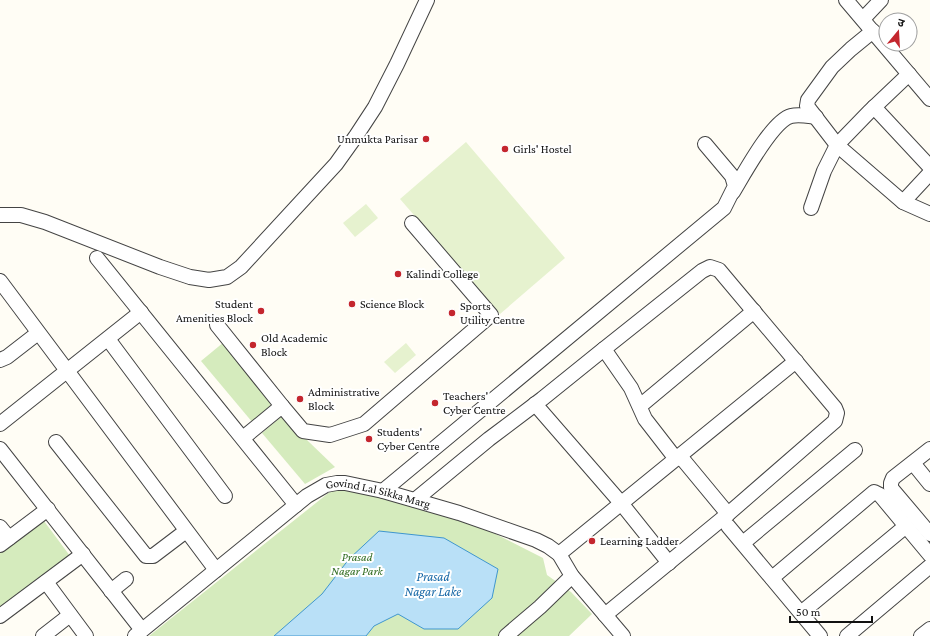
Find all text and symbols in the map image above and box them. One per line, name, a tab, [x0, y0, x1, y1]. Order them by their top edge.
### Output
north arrow	[878, 12, 918, 52]
text: उ	[896, 16, 907, 29]
place label: Unmukta Parisar	[337, 132, 419, 146]
marker: Unmukta Parisar	[421, 134, 431, 144]
place label: Girls' Hostel	[513, 142, 572, 156]
marker: Girls' Hostel	[500, 144, 510, 154]
place label: Kalindi College	[406, 267, 478, 281]
marker: Kalindi College	[393, 269, 403, 279]
place label: Student Amenities Block	[176, 297, 254, 325]
place label: Science Block	[360, 297, 424, 311]
marker: Science Block	[347, 299, 357, 309]
place label: Sports Utility Centre	[460, 299, 525, 327]
marker: Student Amenities Block	[256, 306, 266, 316]
marker: Sports Utility Centre	[447, 308, 457, 318]
place label: Old Academic Block	[261, 331, 327, 359]
marker: Old Academic Block	[248, 340, 258, 350]
place label: Administrative Block	[308, 385, 380, 413]
place label: Teachers' Cyber Centre	[443, 389, 505, 417]
marker: Administrative Block	[295, 394, 305, 404]
marker: Teachers' Cyber Centre	[430, 398, 440, 408]
place label: Students' Cyber Centre	[377, 425, 439, 453]
marker: Students' Cyber Centre	[364, 434, 374, 444]
street label: Govind Lal Sikka Marg	[324, 476, 432, 511]
place label: Learning Ladder	[600, 534, 680, 548]
marker: Learning Ladder	[587, 536, 597, 546]
park label: Prasad Nagar Park	[331, 550, 384, 578]
water label: Prasad Nagar Lake	[405, 569, 461, 599]
scale bar	[790, 598, 872, 624]
text: 50 m	[796, 605, 821, 619]

